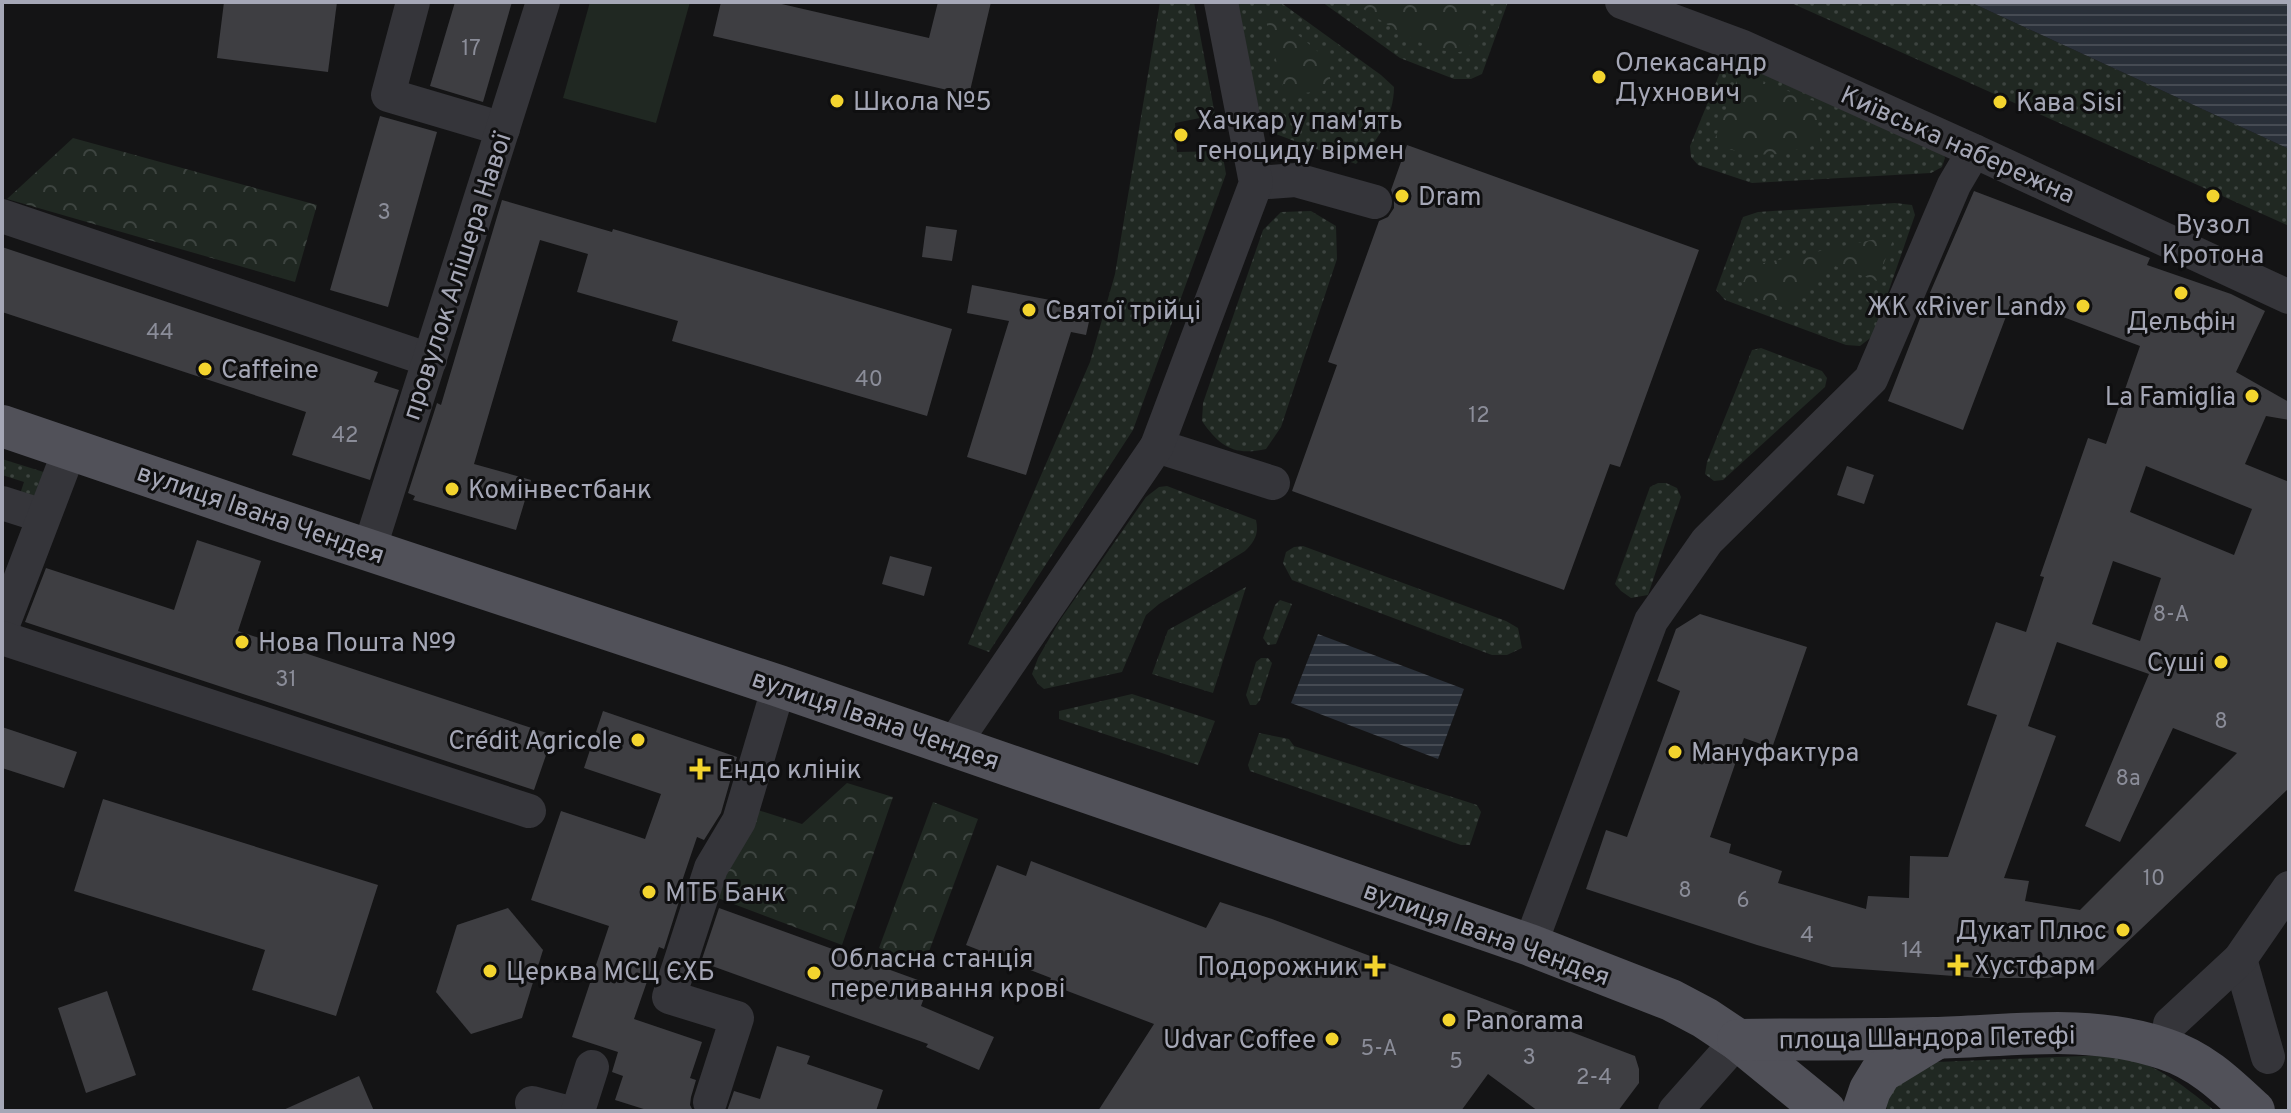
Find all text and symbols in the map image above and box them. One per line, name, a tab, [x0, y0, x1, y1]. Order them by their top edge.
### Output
house number: 17	[461, 36, 481, 63]
place label: Олекасандр Духнович	[1615, 48, 1767, 111]
marker: Олекасандр Духнович	[1590, 68, 1608, 86]
street label: Київська набережна	[1835, 80, 2079, 213]
place label: Школа №5	[853, 87, 992, 120]
place label: Кава Sisi	[2016, 88, 2122, 121]
marker: Школа №5	[828, 92, 846, 110]
marker: Кава Sisi	[1991, 93, 2009, 111]
place label: Хачкар у пам'ять геноциду вірмен	[1197, 106, 1404, 169]
marker: Хачкар у пам'ять геноциду вірмен	[1172, 126, 1190, 144]
street label: провулок Алішера Навої	[396, 128, 521, 425]
place label: Dram	[1418, 182, 1481, 215]
marker: Dram	[1393, 187, 1411, 205]
marker: Вузол Кротона	[2204, 187, 2222, 205]
house number: 3	[377, 200, 391, 227]
place label: Вузол Кротона	[2162, 210, 2264, 273]
marker: Дельфін	[2172, 284, 2190, 302]
place label: ЖК «River Land»	[1867, 292, 2067, 325]
place label: Святої трійці	[1045, 296, 1201, 329]
marker: ЖК «River Land»	[2074, 297, 2092, 315]
marker: Святої трійці	[1020, 301, 1038, 319]
place label: Дельфін	[2126, 307, 2236, 340]
house number: 44	[146, 320, 174, 347]
place label: Caffeine	[221, 355, 319, 388]
marker: Caffeine	[196, 360, 214, 378]
house number: 40	[855, 367, 883, 394]
place label: La Famiglia	[2105, 382, 2236, 415]
marker: La Famiglia	[2243, 387, 2261, 405]
house number: 12	[1468, 403, 1490, 430]
house number: 42	[331, 423, 359, 450]
street label: вулиця Івана Чендея	[132, 457, 388, 573]
place label: Комінвестбанк	[468, 475, 652, 508]
marker: Комінвестбанк	[443, 480, 461, 498]
house number: 8-А	[2153, 602, 2189, 629]
place label: Нова Пошта №9	[258, 628, 457, 661]
marker: Нова Пошта №9	[233, 633, 251, 651]
place label: Суші	[2147, 648, 2205, 681]
marker: Суші	[2212, 653, 2230, 671]
street label: вулиця Івана Чендея	[747, 663, 1003, 779]
house number: 31	[275, 667, 297, 694]
house number: 8	[2214, 709, 2228, 736]
place label: Crédit Agricole	[448, 726, 622, 759]
marker: Crédit Agricole	[629, 731, 647, 749]
place label: Мануфактура	[1691, 738, 1859, 771]
marker: Мануфактура	[1666, 743, 1684, 761]
place label: Ендо клінік	[718, 755, 862, 788]
marker: Ендо клінік	[689, 758, 711, 780]
house number: 8а	[2115, 766, 2141, 793]
house number: 10	[2143, 866, 2165, 893]
street label: вулиця Івана Чендея	[1358, 875, 1614, 995]
place label: МТБ Банк	[665, 878, 786, 911]
house number: 8	[1678, 878, 1692, 905]
marker: МТБ Банк	[640, 883, 658, 901]
house number: 6	[1736, 888, 1750, 915]
place label: Дукат Плюс	[1955, 916, 2107, 949]
marker: Дукат Плюс	[2114, 921, 2132, 939]
house number: 4	[1800, 923, 1814, 950]
house number: 14	[1901, 938, 1923, 965]
place label: Обласна станція переливання крові	[830, 944, 1065, 1007]
place label: Хустфарм	[1974, 951, 2096, 984]
place label: Подорожник	[1197, 952, 1359, 985]
marker: Хустфарм	[1949, 956, 1967, 974]
place label: Церква МСЦ ЄХБ	[506, 957, 715, 990]
marker: Подорожник	[1366, 957, 1384, 975]
marker: Церква МСЦ ЄХБ	[481, 962, 499, 980]
marker: Обласна станція переливання крові	[805, 964, 823, 982]
place label: Panorama	[1465, 1006, 1584, 1039]
marker: Panorama	[1440, 1011, 1458, 1029]
street label: площа Шандора Петефі	[1778, 1020, 2076, 1059]
place label: Udvar Coffee	[1163, 1025, 1316, 1058]
marker: Udvar Coffee	[1323, 1030, 1341, 1048]
house number: 5-А	[1360, 1036, 1398, 1063]
house number: 3	[1522, 1045, 1536, 1072]
house number: 5	[1449, 1049, 1463, 1076]
house number: 2-4	[1576, 1065, 1612, 1092]

